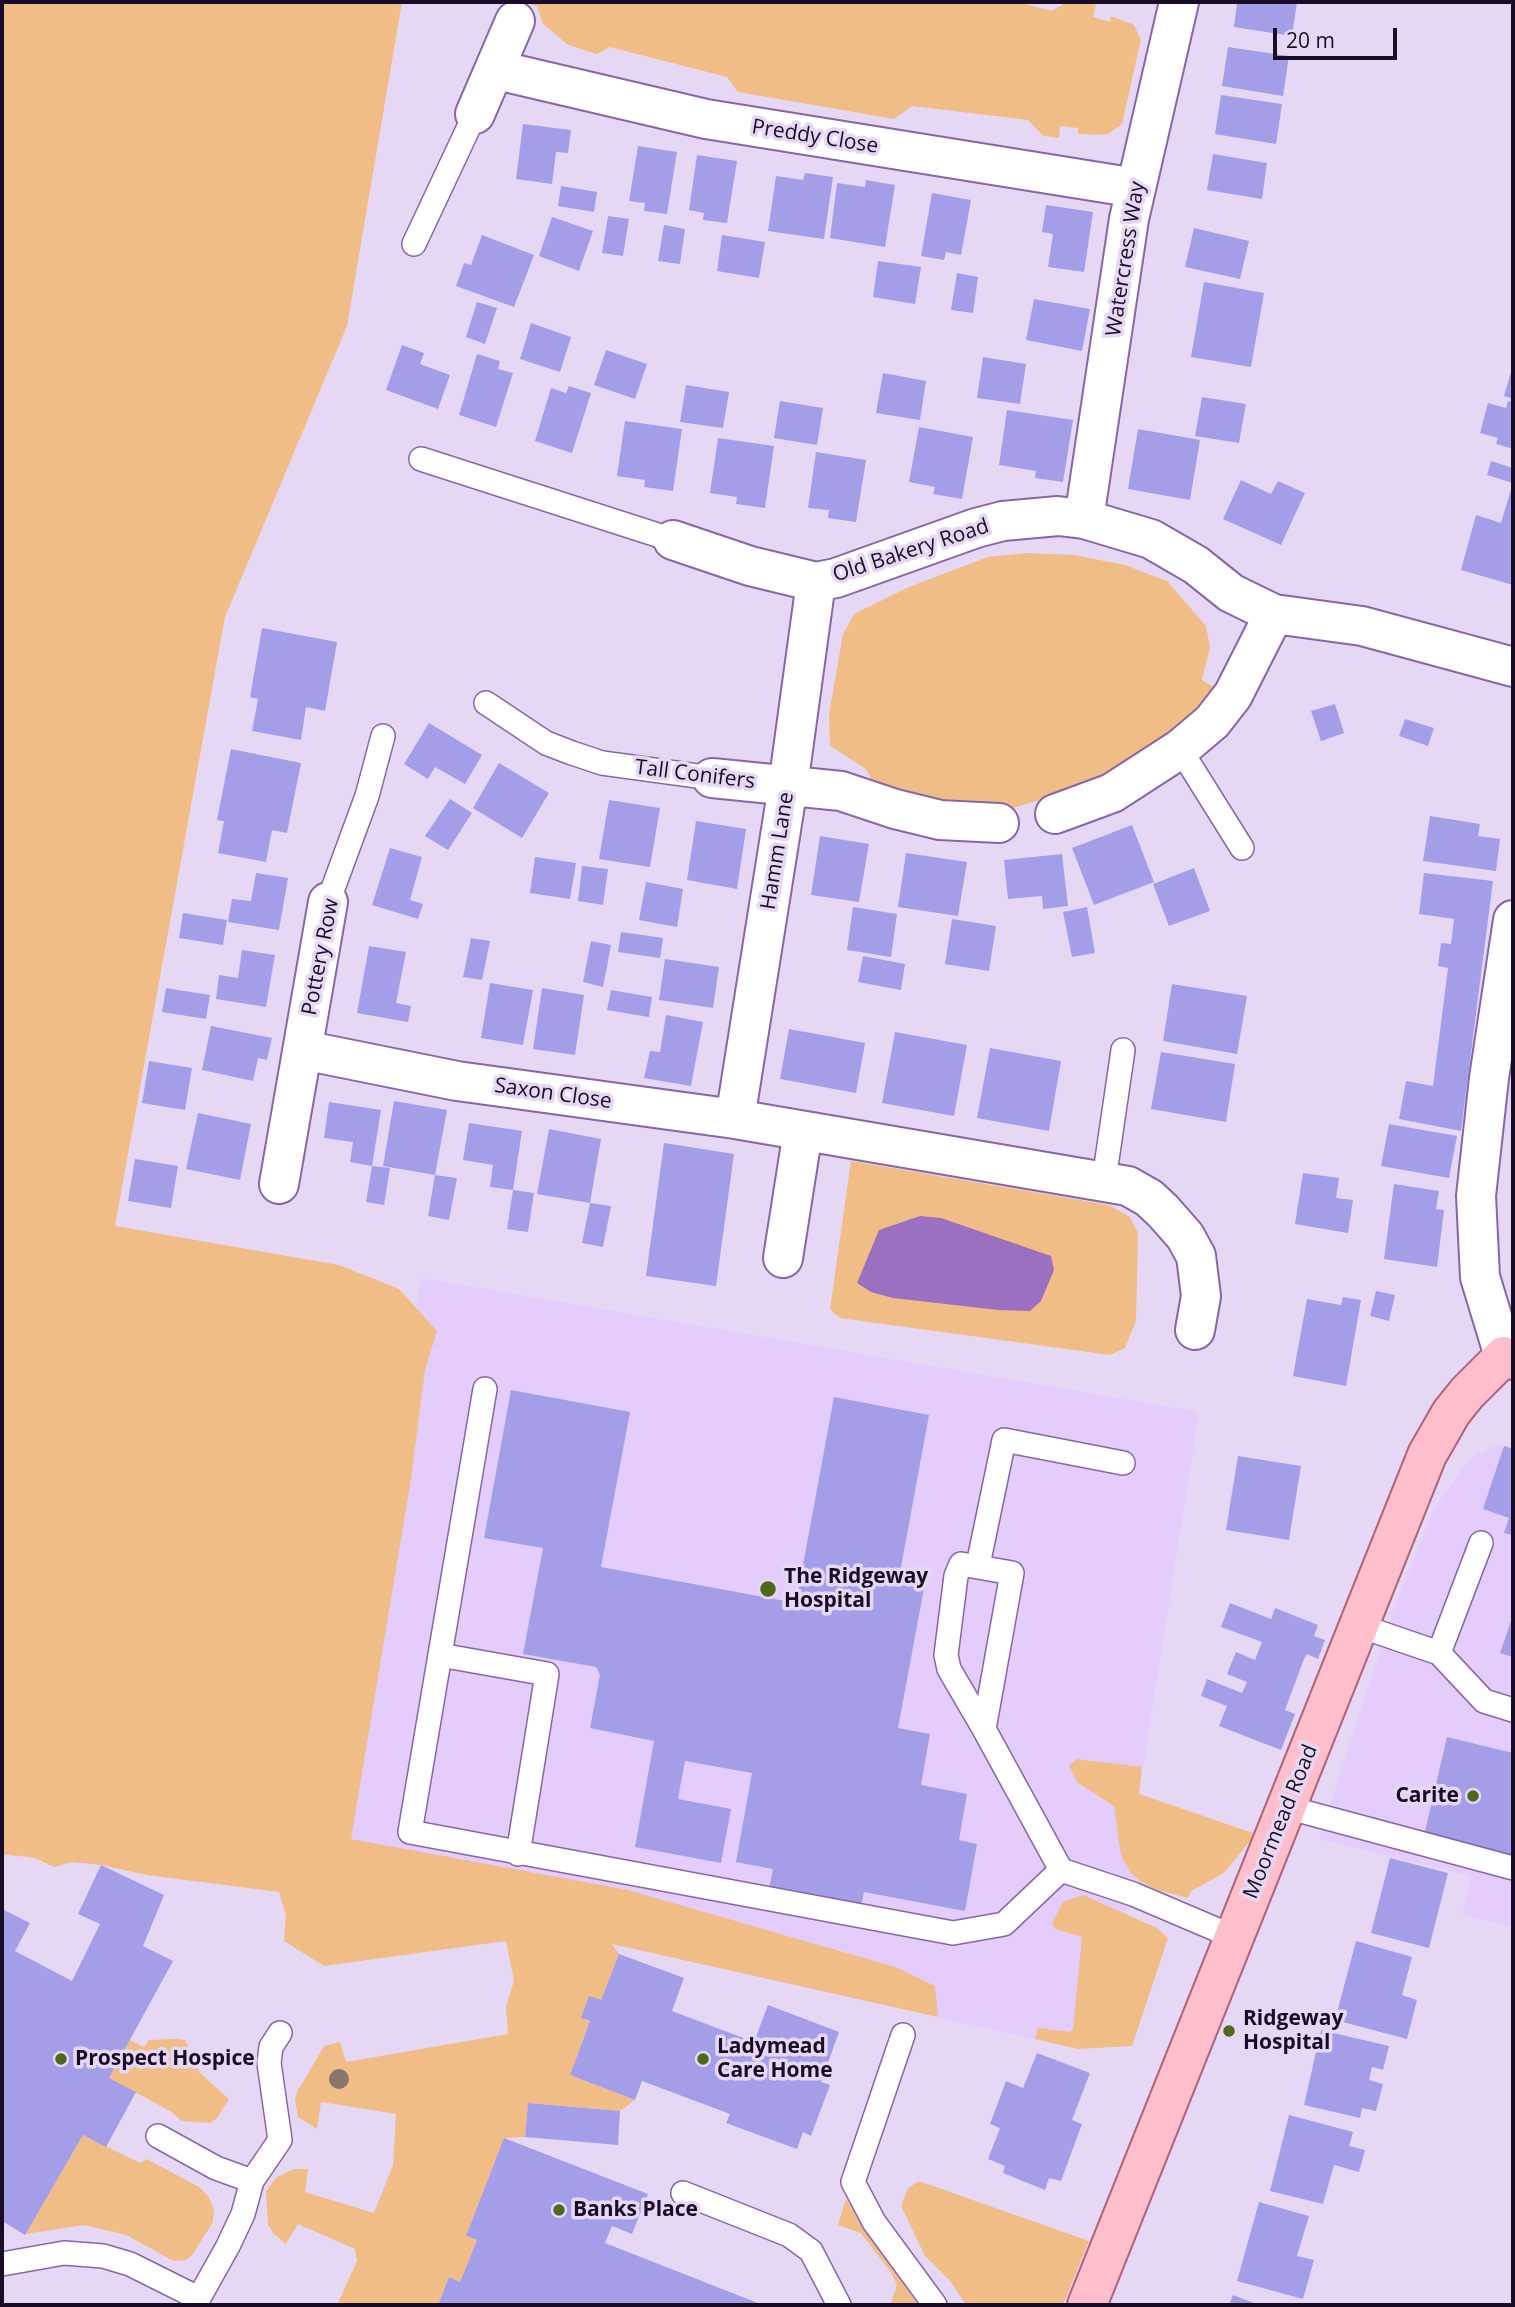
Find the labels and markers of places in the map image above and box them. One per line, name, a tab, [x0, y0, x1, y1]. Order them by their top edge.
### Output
place label: The Ridgeway Hospital	[784, 1564, 928, 1614]
marker: The Ridgeway Hospital	[758, 1579, 778, 1599]
place label: Carite	[1395, 1783, 1459, 1809]
marker: Carite	[1465, 1788, 1481, 1804]
place label: Ridgeway Hospital	[1243, 2006, 1343, 2056]
marker: Ridgeway Hospital	[1221, 2023, 1237, 2039]
place label: Ladymead Care Home	[717, 2034, 833, 2084]
place label: Prospect Hospice	[75, 2046, 255, 2072]
marker: Prospect Hospice	[53, 2051, 69, 2067]
marker: Ladymead Care Home	[695, 2051, 711, 2067]
place label: Banks Place	[573, 2197, 698, 2223]
marker: Banks Place	[551, 2202, 567, 2218]

